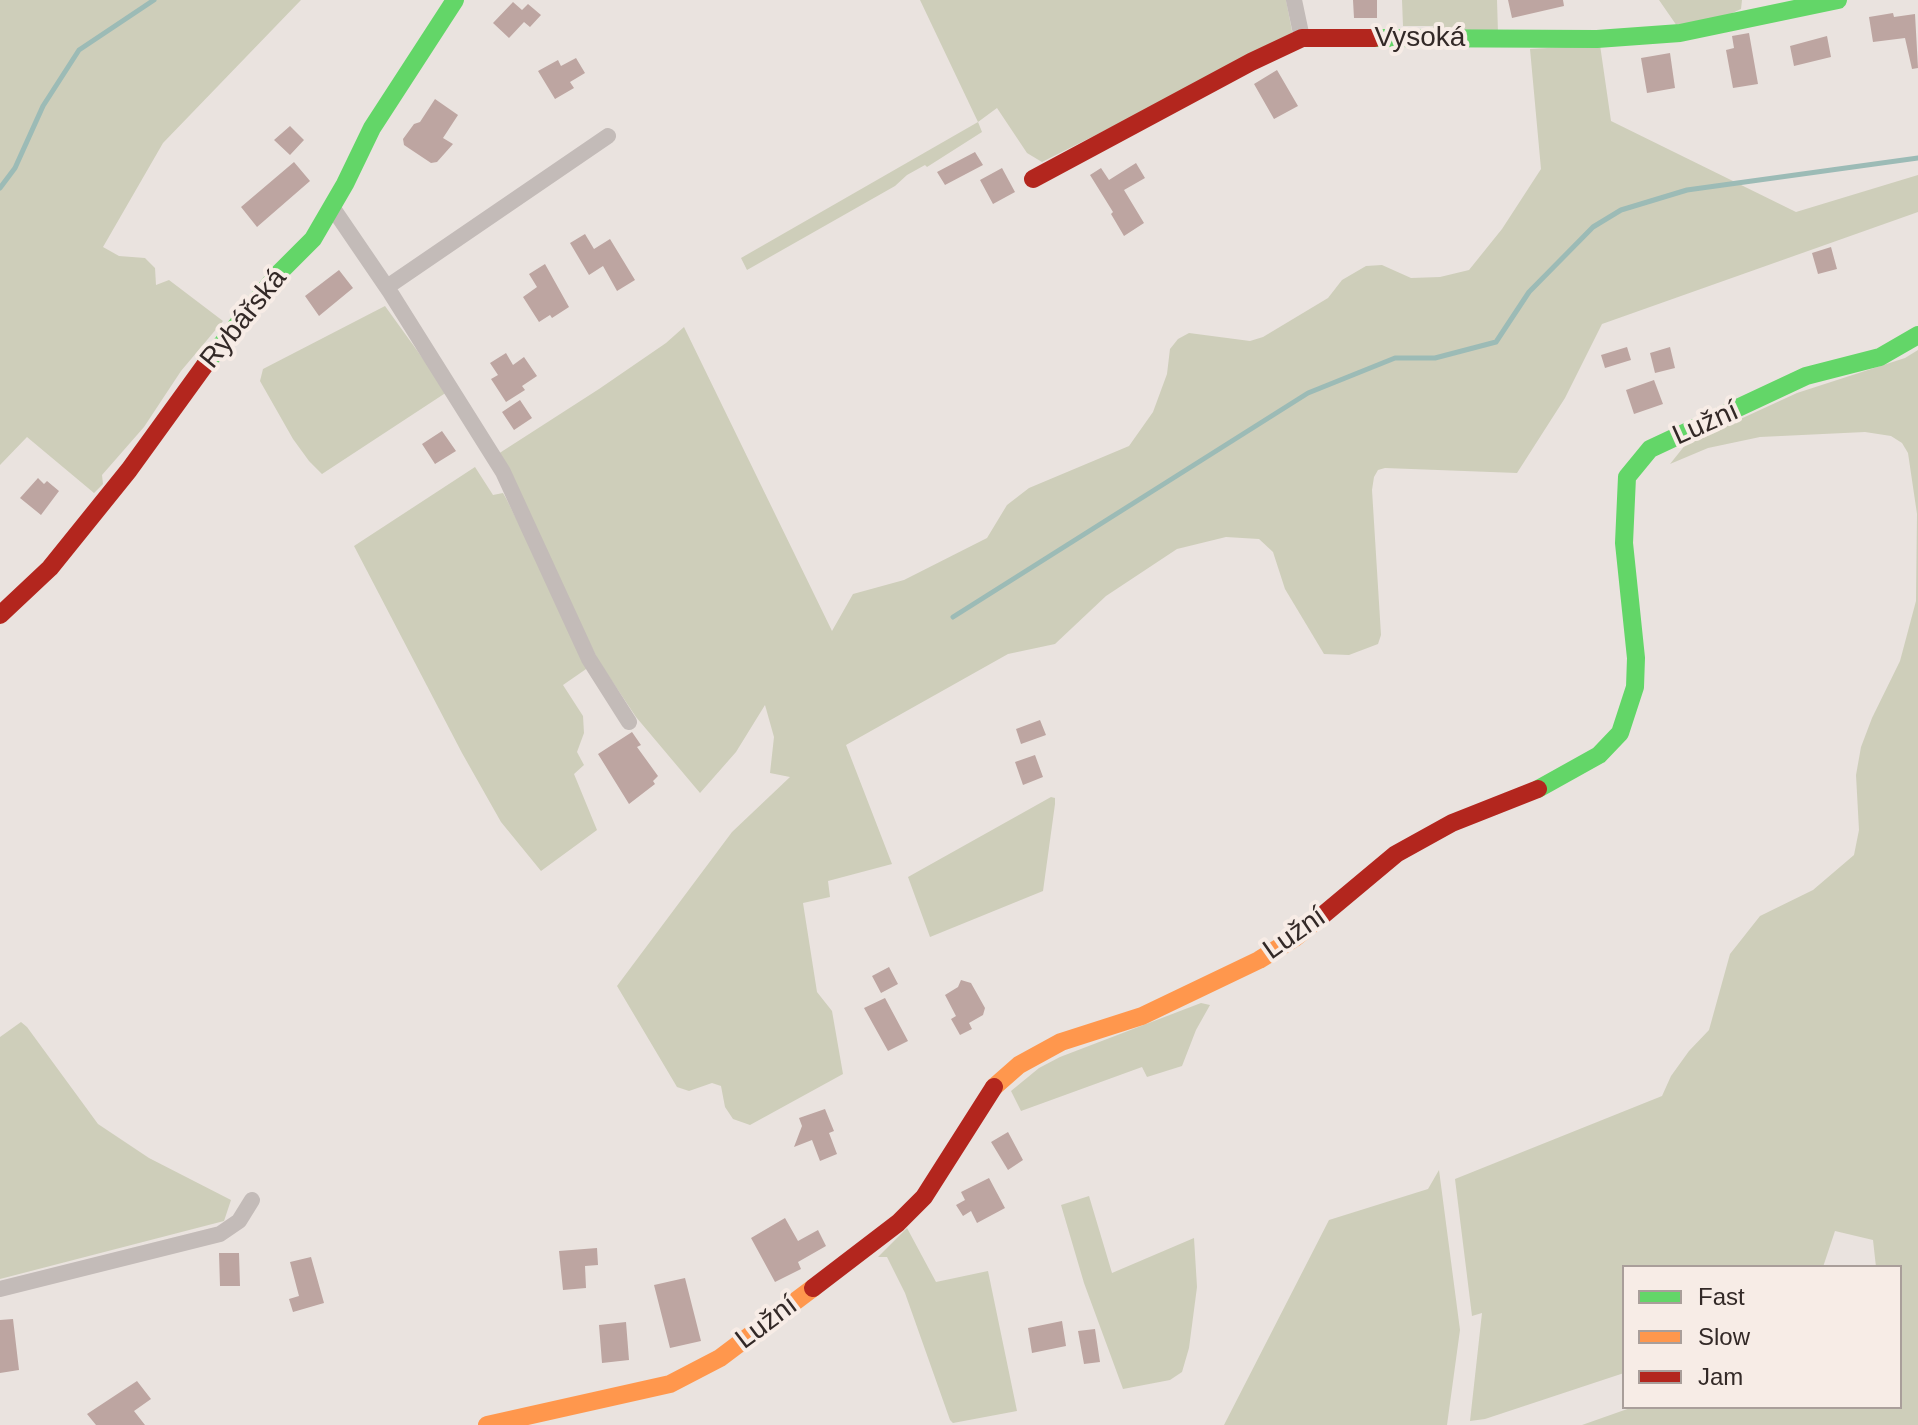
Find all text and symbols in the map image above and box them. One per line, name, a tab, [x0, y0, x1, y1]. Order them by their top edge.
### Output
street label: Vysoká	[1375, 21, 1465, 55]
street label: Rybářská	[194, 262, 294, 376]
street label: Lužní	[1668, 395, 1744, 453]
street label: Lužní	[1257, 901, 1333, 967]
legend	[1622, 1265, 1902, 1409]
text: Fast	[1698, 1283, 1745, 1310]
street label: Lužní	[730, 1289, 804, 1357]
text: Slow	[1698, 1323, 1750, 1350]
text: Jam	[1698, 1363, 1743, 1390]

